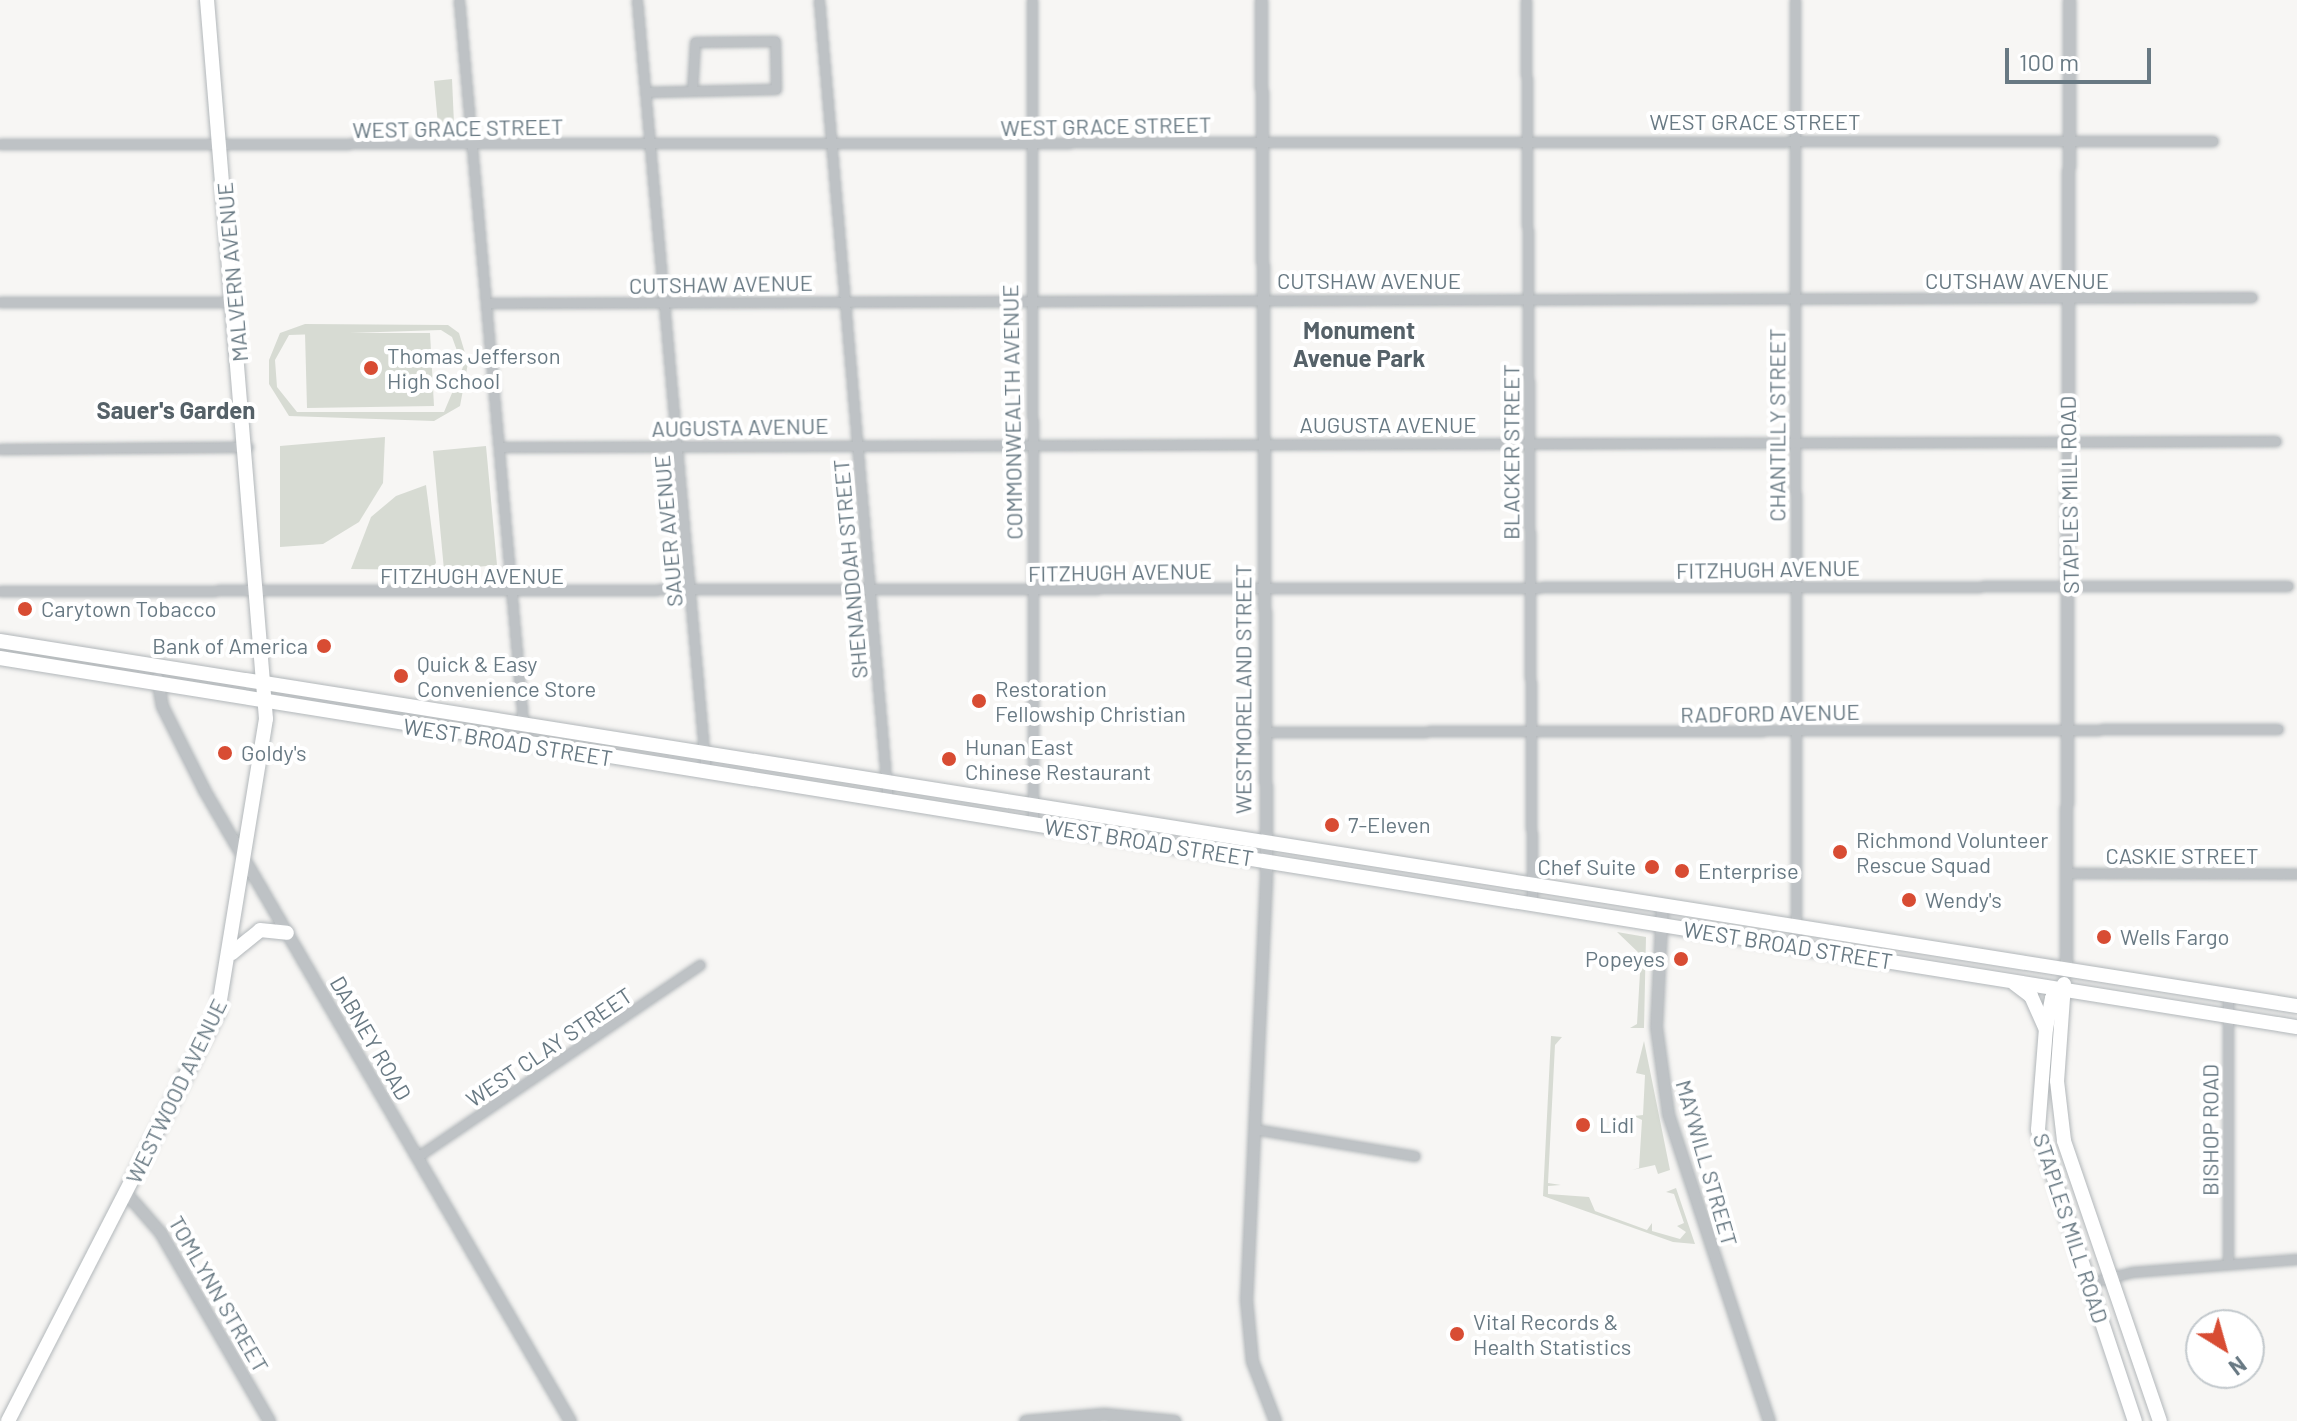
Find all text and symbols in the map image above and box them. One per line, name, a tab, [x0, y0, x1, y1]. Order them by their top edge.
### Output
scale bar	[2009, 32, 2155, 82]
text: 100 m	[2019, 47, 2079, 76]
street label: WEST GRACE STREET	[1649, 109, 1861, 135]
street label: WEST GRACE STREET	[1000, 111, 1212, 141]
street label: WEST GRACE STREET	[352, 113, 564, 143]
street label: MALVERN AVENUE	[211, 181, 253, 363]
street label: CUTSHAW AVENUE	[1277, 268, 1461, 294]
street label: CUTSHAW AVENUE	[1925, 268, 2109, 294]
street label: CUTSHAW AVENUE	[629, 269, 813, 299]
street label: COMMONWEALTH AVENUE	[997, 284, 1027, 540]
district label: Monument Avenue Park	[1293, 316, 1425, 372]
street label: CHANTILLY STREET	[1764, 328, 1790, 522]
place label: Thomas Jefferson High School	[387, 342, 561, 394]
marker: Thomas Jefferson High School	[362, 359, 380, 377]
street label: BLACKER STREET	[1498, 364, 1524, 540]
district label: Sauer's Garden	[97, 396, 255, 424]
street label: STAPLES MILL ROAD	[2054, 396, 2084, 594]
street label: AUGUSTA AVENUE	[651, 412, 829, 442]
street label: AUGUSTA AVENUE	[1299, 412, 1477, 438]
street label: SAUER AVENUE	[648, 454, 688, 608]
street label: SHENANDOAH STREET	[827, 458, 873, 680]
street label: FITZHUGH AVENUE	[1676, 554, 1860, 584]
street label: FITZHUGH AVENUE	[1028, 557, 1212, 587]
street label: FITZHUGH AVENUE	[380, 563, 564, 589]
street label: WESTMORELAND STREET	[1230, 564, 1256, 814]
place label: Carytown Tobacco	[41, 596, 217, 622]
marker: Carytown Tobacco	[16, 600, 34, 618]
place label: Bank of America	[152, 633, 308, 659]
marker: Bank of America	[315, 637, 333, 655]
place label: Quick & Easy Convenience Store	[417, 650, 596, 702]
marker: Quick & Easy Convenience Store	[392, 667, 410, 685]
place label: Restoration Fellowship Christian	[995, 675, 1186, 726]
marker: Restoration Fellowship Christian	[970, 692, 988, 710]
street label: RADFORD AVENUE	[1680, 698, 1860, 728]
street label: WEST BROAD STREET	[402, 712, 614, 772]
place label: Hunan East Chinese Restaurant	[965, 733, 1151, 784]
place label: Goldy's	[241, 740, 307, 766]
marker: Goldy's	[216, 744, 234, 762]
marker: Hunan East Chinese Restaurant	[940, 750, 958, 768]
street label: WEST BROAD STREET	[1043, 812, 1255, 872]
place label: 7-Eleven	[1348, 812, 1431, 838]
marker: 7-Eleven	[1323, 816, 1341, 834]
place label: Richmond Volunteer Rescue Squad	[1856, 826, 2048, 878]
marker: Richmond Volunteer Rescue Squad	[1831, 843, 1849, 861]
street label: CASKIE STREET	[2105, 843, 2259, 869]
place label: Chef Suite	[1537, 854, 1636, 880]
marker: Chef Suite	[1643, 858, 1661, 876]
place label: Enterprise	[1698, 858, 1799, 884]
marker: Enterprise	[1673, 862, 1691, 880]
place label: Wendy's	[1925, 887, 2002, 913]
marker: Wendy's	[1900, 891, 1918, 909]
street label: WEST BROAD STREET	[1682, 915, 1894, 975]
place label: Wells Fargo	[2120, 924, 2230, 950]
marker: Wells Fargo	[2095, 928, 2113, 946]
place label: Popeyes	[1585, 946, 1665, 972]
marker: Popeyes	[1672, 950, 1690, 968]
street label: DABNEY ROAD	[325, 971, 417, 1105]
street label: WEST CLAY STREET	[461, 982, 637, 1112]
street label: WESTWOOD AVENUE	[120, 994, 232, 1188]
street label: BISHOP ROAD	[2197, 1064, 2223, 1196]
street label: MAYWILL STREET	[1671, 1077, 1743, 1249]
place label: Lidl	[1599, 1112, 1634, 1138]
marker: Lidl	[1574, 1116, 1592, 1134]
street label: STAPLES MILL ROAD	[2028, 1130, 2114, 1326]
street label: TOMLYNN STREET	[163, 1211, 275, 1377]
place label: Vital Records & Health Statistics	[1473, 1308, 1631, 1360]
north arrow	[2185, 1309, 2265, 1389]
marker: Vital Records & Health Statistics	[1448, 1325, 1466, 1343]
text: N	[2225, 1352, 2252, 1381]

